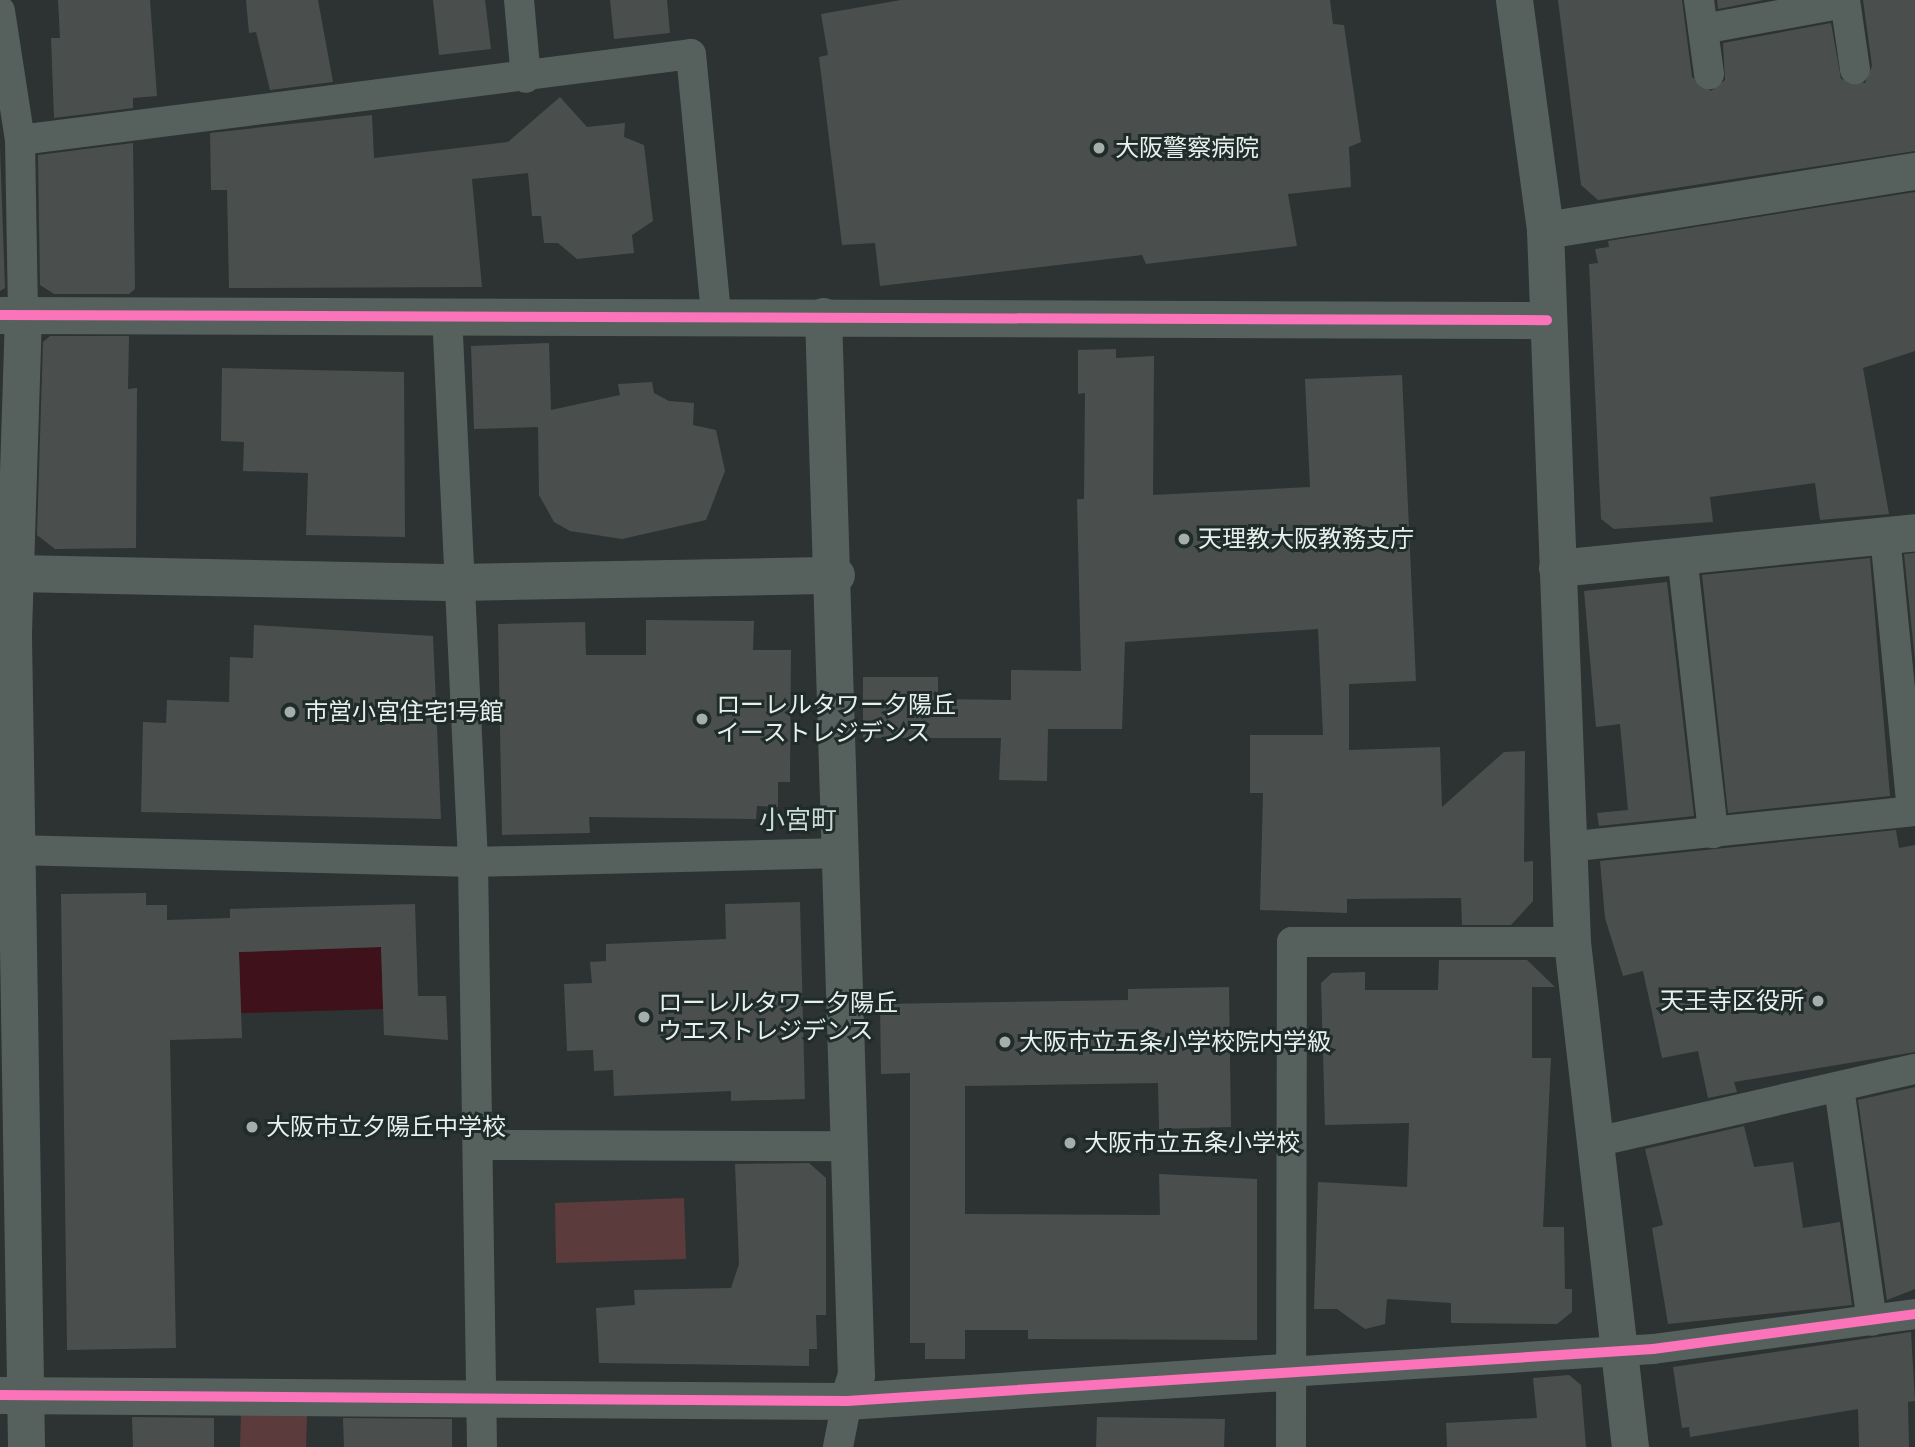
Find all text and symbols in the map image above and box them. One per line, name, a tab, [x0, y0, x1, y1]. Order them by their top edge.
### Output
place label: 大阪警察病院	[1115, 134, 1259, 162]
marker: 大阪警察病院	[1089, 138, 1109, 158]
place label: 天理教大阪教務支庁	[1198, 525, 1414, 553]
marker: 天理教大阪教務支庁	[1176, 531, 1192, 547]
place label: ローレルタワー夕陽丘 イーストレジデンス	[716, 691, 956, 747]
place label: 市営小宮住宅1号館	[304, 698, 503, 726]
marker: 市営小宮住宅1号館	[282, 704, 298, 720]
marker: ローレルタワー夕陽丘 イーストレジデンス	[694, 711, 710, 727]
district label: 小宮町	[759, 805, 837, 837]
place label: 天王寺区役所	[1660, 987, 1804, 1015]
place label: ローレルタワー夕陽丘 ウエストレジデンス	[658, 989, 898, 1045]
marker: 天王寺区役所	[1810, 993, 1826, 1009]
marker: ローレルタワー夕陽丘 ウエストレジデンス	[636, 1009, 652, 1025]
place label: 大阪市立五条小学校院内学級	[1019, 1028, 1331, 1056]
marker: 大阪市立五条小学校院内学級	[997, 1034, 1013, 1050]
place label: 大阪市立夕陽丘中学校	[266, 1113, 506, 1141]
marker: 大阪市立夕陽丘中学校	[244, 1119, 260, 1135]
place label: 大阪市立五条小学校	[1084, 1129, 1300, 1157]
marker: 大阪市立五条小学校	[1062, 1135, 1078, 1151]

